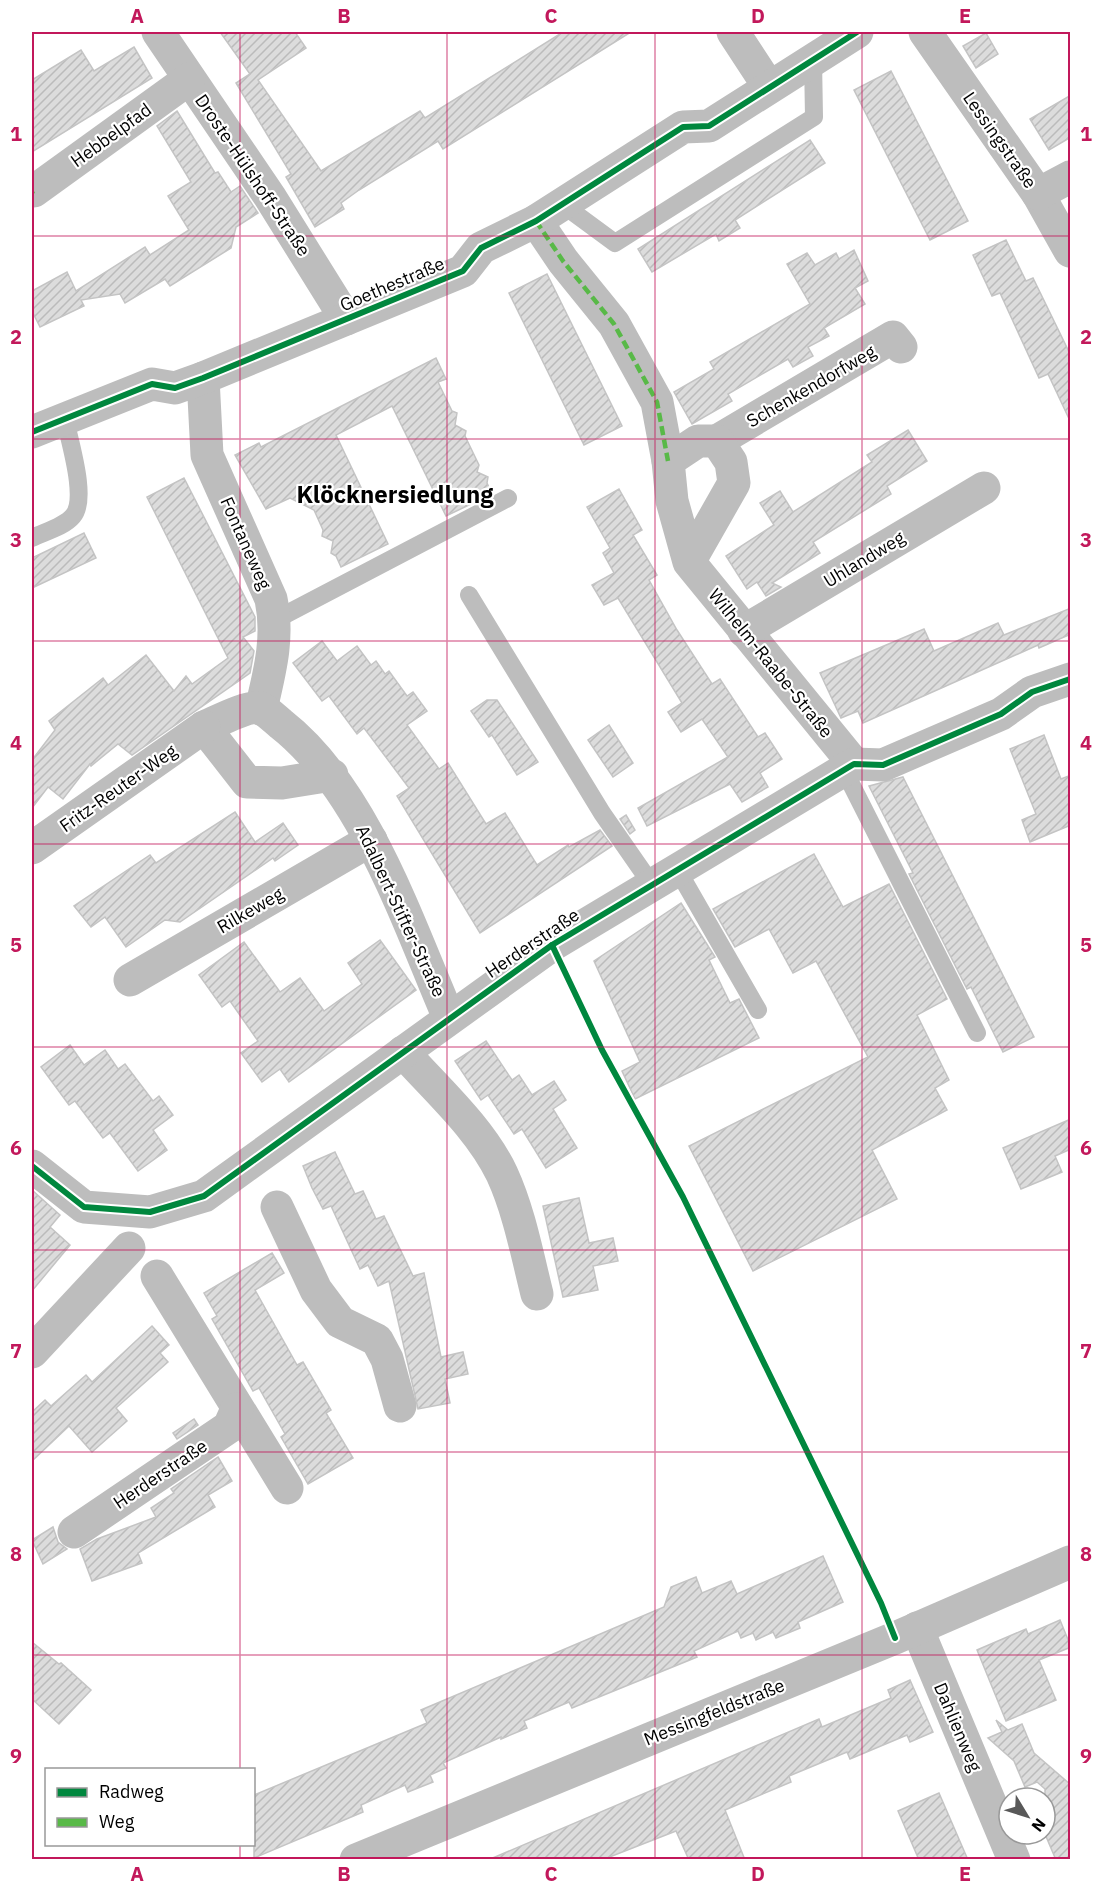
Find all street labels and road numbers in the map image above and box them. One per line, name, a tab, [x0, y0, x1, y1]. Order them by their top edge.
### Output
street label: Lessingstraße	[958, 87, 1042, 193]
street label: Droste-Hülshoff-Straße	[190, 90, 316, 260]
street label: Hebbelpfad	[66, 98, 156, 172]
street label: Goethestraße	[336, 252, 448, 316]
street label: Schenkendorfweg	[742, 339, 880, 432]
street label: Fontaneweg	[215, 493, 277, 593]
street label: Uhlandweg	[819, 526, 909, 592]
street label: Wilhelm-Raabe-Straße	[704, 584, 838, 742]
street label: Fritz-Reuter-Weg	[55, 739, 182, 837]
street label: Adalbert-Stifter-Straße	[351, 821, 451, 1001]
street label: Rilkeweg	[213, 882, 288, 938]
street label: Herderstraße	[481, 903, 584, 983]
street label: Herderstraße	[109, 1434, 212, 1514]
street label: Messingfeldstraße	[640, 1673, 788, 1751]
street label: Dahlienweg	[929, 1679, 987, 1775]

